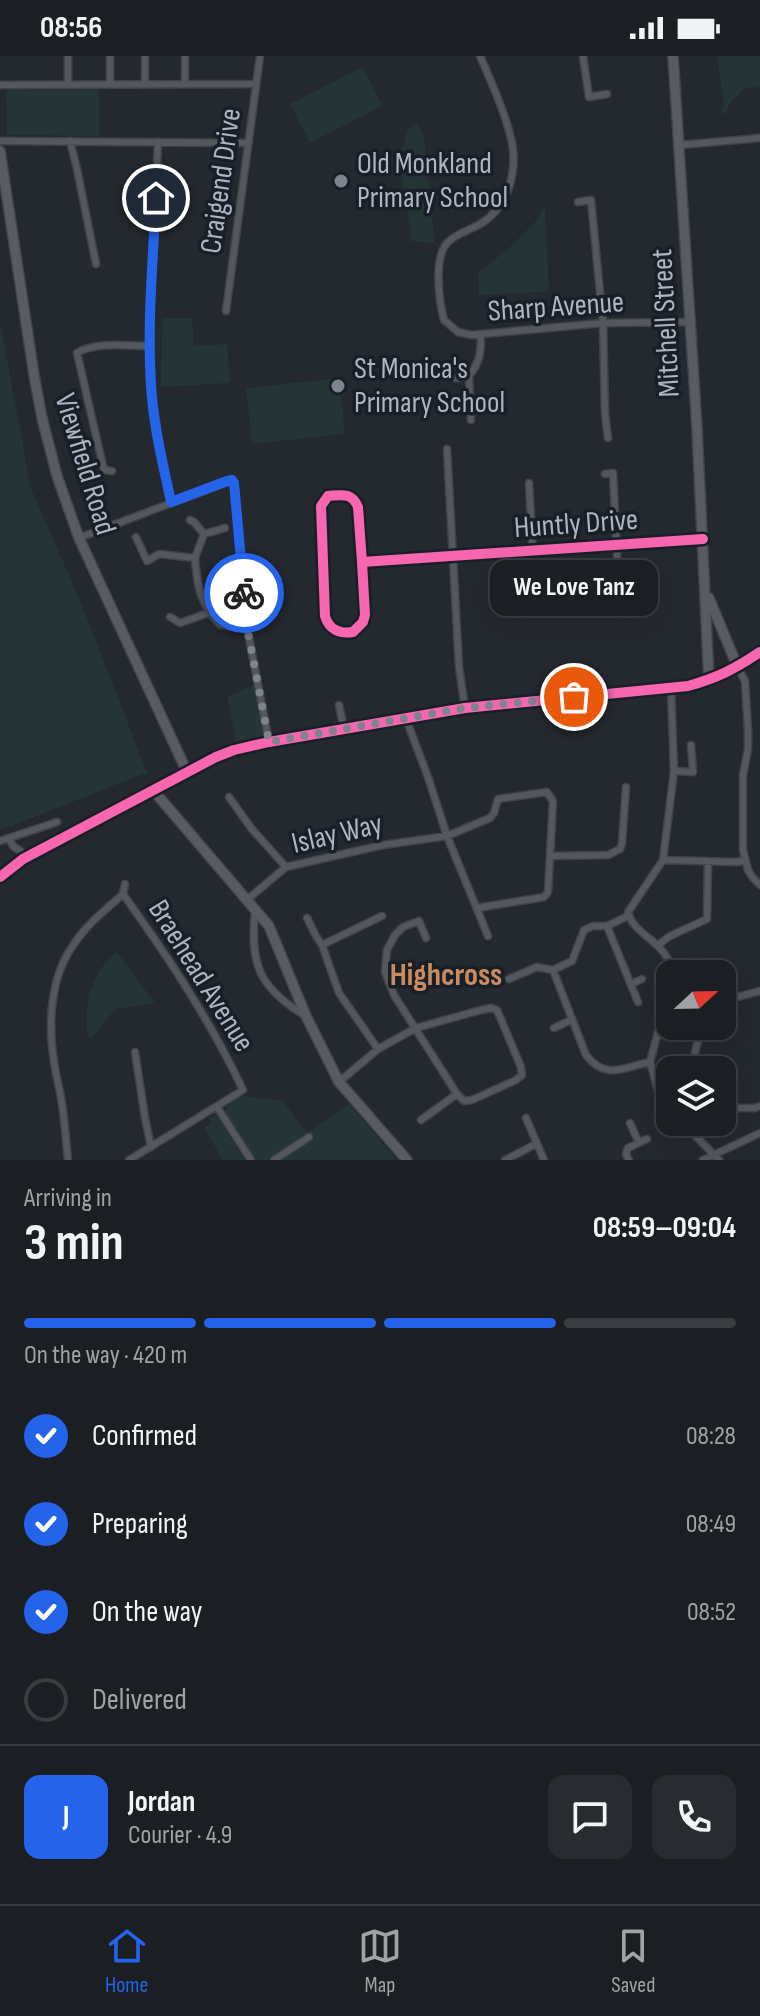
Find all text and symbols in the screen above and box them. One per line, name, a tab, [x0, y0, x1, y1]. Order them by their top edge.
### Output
text: 08:56	[40, 10, 102, 46]
street label: Craigend Drive	[193, 106, 249, 256]
place label: Old Monkland Primary School	[357, 146, 508, 216]
pin	[122, 164, 190, 232]
marker: Old Monkland Primary School	[332, 172, 350, 190]
icon: home	[134, 176, 178, 220]
street label: Mitchell Street	[644, 248, 688, 398]
street label: Sharp Avenue	[487, 284, 625, 330]
place label: St Monica's Primary School	[354, 351, 505, 421]
marker: St Monica's Primary School	[329, 377, 347, 395]
street label: Viewfield Road	[46, 389, 124, 539]
street label: Huntly Drive	[513, 502, 639, 546]
courier	[204, 553, 284, 633]
callout: We Love Tanz	[490, 561, 658, 617]
icon: bike	[222, 571, 266, 615]
text: We Love Tanz	[513, 572, 635, 603]
pin	[540, 663, 608, 731]
icon: bag	[552, 675, 596, 719]
street label: Islay Way	[288, 806, 386, 862]
street label: Braehead Avenue	[140, 893, 262, 1059]
district label: Highcross	[390, 956, 502, 995]
north arrow	[656, 960, 736, 1040]
map controls	[656, 960, 736, 1136]
button: layers	[656, 1056, 736, 1136]
text: Arriving in	[24, 1183, 112, 1214]
text: 08:59–09:04	[593, 1210, 736, 1246]
text: 3 min	[24, 1212, 124, 1275]
text: On the way · 420 m	[24, 1340, 187, 1371]
icon: check	[24, 1414, 68, 1458]
text: Confirmed	[92, 1418, 197, 1454]
text: 08:28	[686, 1421, 736, 1452]
icon: check	[24, 1502, 68, 1546]
text: Preparing	[92, 1506, 188, 1542]
text: 08:49	[686, 1509, 736, 1540]
icon: check	[24, 1590, 68, 1634]
text: On the way	[92, 1594, 202, 1630]
text: 08:52	[687, 1597, 736, 1628]
text: Delivered	[92, 1682, 187, 1718]
button: chat	[548, 1775, 632, 1859]
button: phone	[652, 1775, 736, 1859]
text: Jordan	[128, 1784, 195, 1820]
text: J	[63, 1799, 69, 1835]
text: Courier · 4.9	[128, 1820, 232, 1851]
tab: Home	[105, 1924, 149, 1999]
tab: Map	[358, 1924, 402, 1999]
tab: Saved	[611, 1924, 655, 1999]

